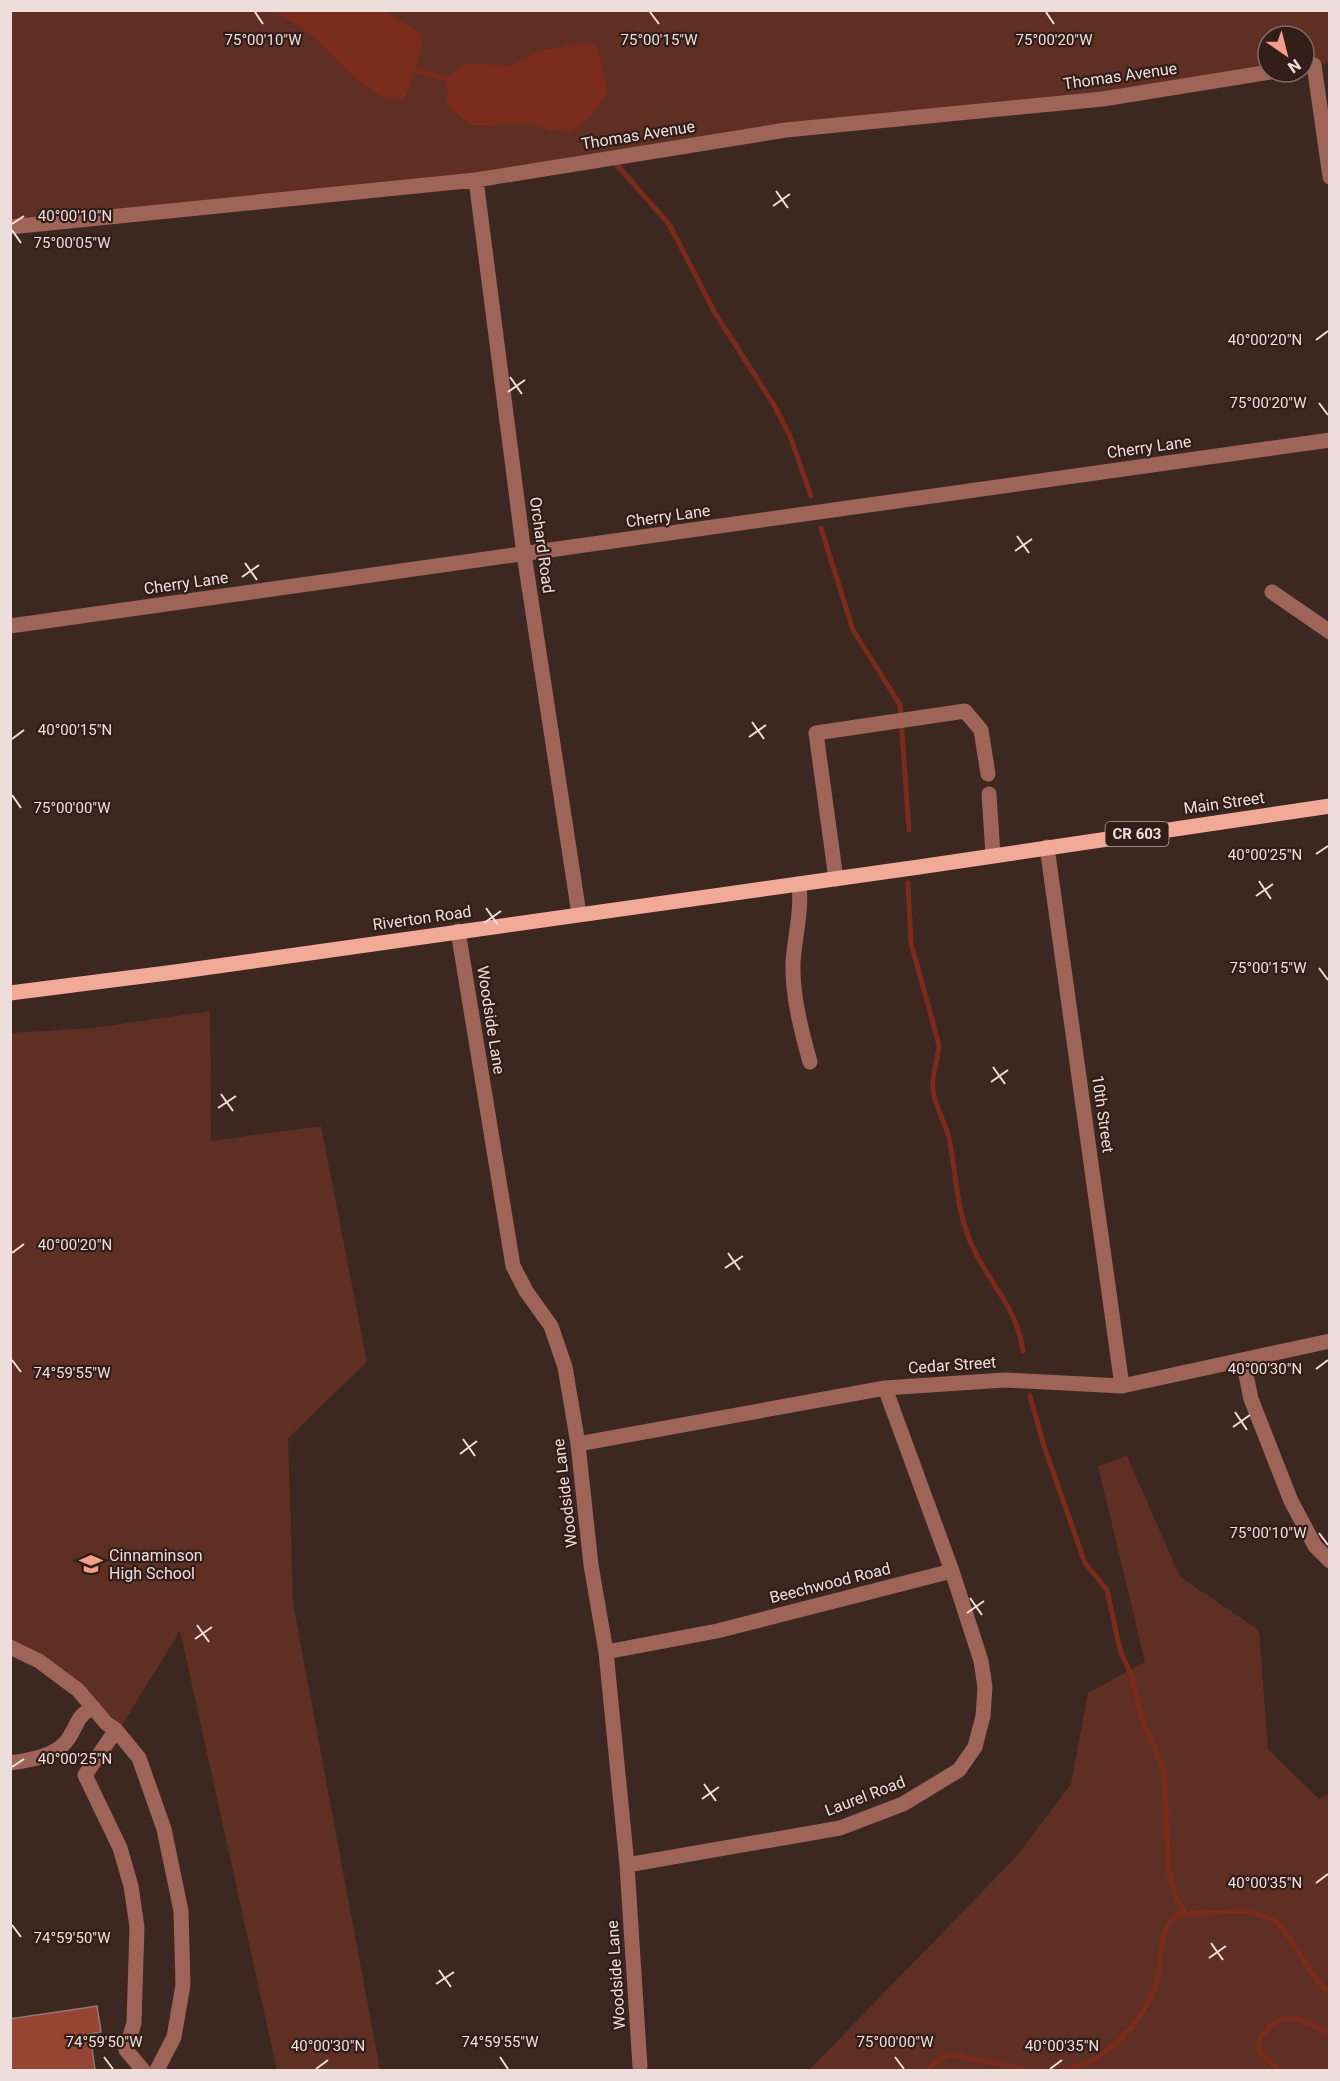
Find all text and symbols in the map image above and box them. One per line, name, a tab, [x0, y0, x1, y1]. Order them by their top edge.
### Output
north arrow	[1256, 24, 1316, 84]
text: 75°00'10"W	[225, 31, 301, 49]
text: 75°00'15"W	[621, 31, 697, 49]
text: 75°00'20"W	[1016, 31, 1092, 49]
text: N	[1284, 55, 1304, 77]
street label: Thomas Avenue	[1062, 59, 1178, 93]
street label: Thomas Avenue	[580, 117, 696, 153]
text: 40°00'10"N	[38, 207, 112, 225]
text: 75°00'05"W	[34, 234, 110, 252]
text: 40°00'20"N	[1228, 331, 1302, 349]
text: 75°00'20"W	[1230, 394, 1306, 412]
street label: Cherry Lane	[1106, 432, 1192, 462]
street label: Orchard Road	[526, 496, 558, 594]
street label: Cherry Lane	[625, 501, 711, 531]
street label: Cherry Lane	[143, 568, 229, 598]
text: 40°00'15"N	[38, 721, 112, 739]
street label: Main Street	[1182, 788, 1266, 818]
text: 75°00'00"W	[34, 799, 110, 817]
road number: CR 603	[1106, 822, 1168, 846]
text: 40°00'25"N	[1228, 846, 1302, 864]
street label: Riverton Road	[371, 902, 473, 934]
text: 75°00'15"W	[1230, 959, 1306, 977]
street label: Woodside Lane	[473, 964, 509, 1076]
street label: 10th Street	[1088, 1074, 1118, 1154]
text: 40°00'20"N	[38, 1236, 112, 1254]
street label: Cedar Street	[907, 1352, 997, 1378]
text: 40°00'30"N	[1228, 1360, 1302, 1378]
text: 74°59'55"W	[34, 1364, 110, 1382]
street label: Woodside Lane	[549, 1438, 581, 1548]
text: 75°00'10"W	[1230, 1524, 1306, 1542]
place label: Cinnaminson High School	[109, 1546, 203, 1583]
school or university icon: Cinnaminson High School	[78, 1551, 104, 1577]
street label: Beechwood Road	[767, 1559, 893, 1607]
text: 40°00'25"N	[38, 1750, 112, 1768]
street label: Laurel Road	[822, 1772, 908, 1820]
text: 40°00'35"N	[1228, 1874, 1302, 1892]
street label: Woodside Lane	[603, 1920, 629, 2030]
text: 74°59'50"W	[34, 1929, 110, 1947]
text: 74°59'50"W	[66, 2033, 142, 2051]
text: 74°59'55"W	[462, 2033, 538, 2051]
text: 75°00'00"W	[857, 2033, 933, 2051]
text: 40°00'30"N	[291, 2037, 365, 2055]
text: 40°00'35"N	[1025, 2037, 1099, 2055]

